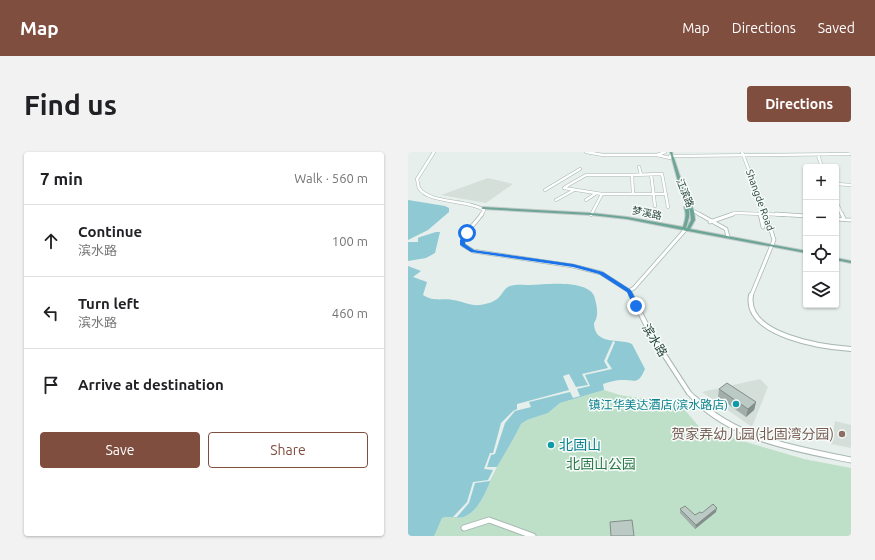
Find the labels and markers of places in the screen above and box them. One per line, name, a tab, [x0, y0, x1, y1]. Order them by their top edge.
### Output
place label: 镇江华美达酒店(滨水路店)	[588, 398, 728, 412]
marker: 镇江华美达酒店(滨水路店)	[731, 399, 741, 409]
place label: 贺家弄幼儿园(北固湾分园)	[671, 426, 834, 442]
marker: 贺家弄幼儿园(北固湾分园)	[837, 429, 847, 439]
place label: 北固山	[559, 437, 601, 453]
marker: 北固山	[546, 440, 556, 450]

